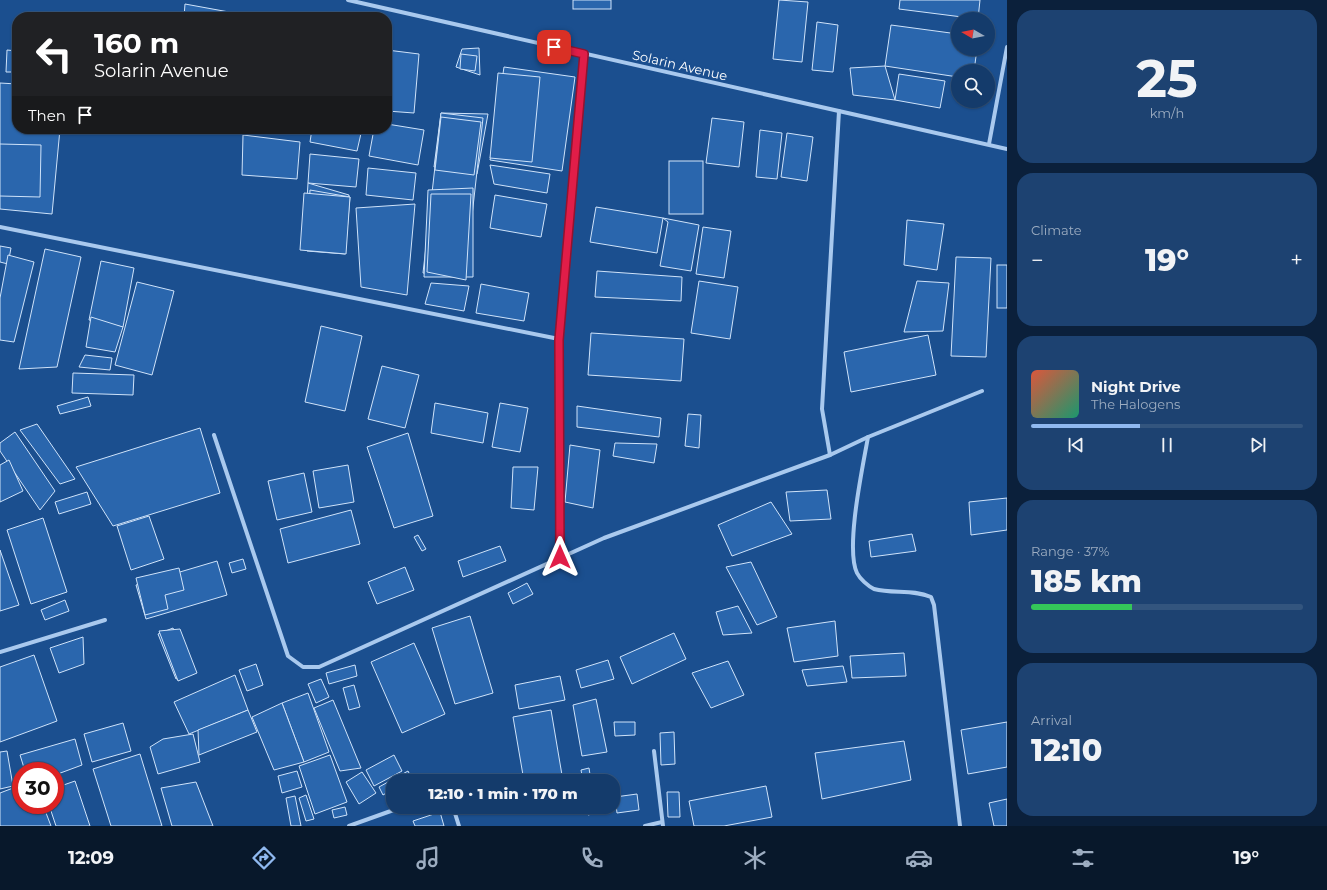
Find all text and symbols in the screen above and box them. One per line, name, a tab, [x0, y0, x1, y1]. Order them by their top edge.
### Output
north arrow	[951, 12, 995, 56]
map controls	[951, 12, 995, 108]
text: 160 m	[94, 26, 179, 60]
icon: left	[28, 28, 80, 80]
pin	[537, 30, 571, 64]
icon: arrive	[543, 36, 565, 58]
street label: Solarin Avenue	[631, 46, 729, 84]
text: 25	[1136, 47, 1198, 110]
text: Solarin Avenue	[94, 60, 229, 82]
button: search	[951, 64, 995, 108]
icon: arrive	[74, 104, 96, 126]
text: km/h	[1150, 105, 1184, 121]
text: Then	[28, 106, 66, 125]
text: Climate	[1031, 222, 1082, 238]
text: 19°	[1145, 242, 1189, 279]
text: −	[1031, 247, 1044, 274]
text: +	[1290, 247, 1303, 274]
text: Night Drive	[1091, 377, 1181, 396]
text: The Halogens	[1091, 396, 1180, 412]
icon: previous	[1065, 434, 1087, 456]
icon: pause	[1156, 434, 1178, 456]
icon: next	[1247, 434, 1269, 456]
position arrow	[539, 536, 581, 578]
text: Range · 37%	[1031, 543, 1109, 559]
text: 185 km	[1031, 563, 1142, 600]
text: Arrival	[1031, 712, 1072, 728]
text: 12:10	[1031, 732, 1102, 769]
speed limit sign: 30	[12, 762, 64, 814]
text: 12:10 · 1 min · 170 m	[428, 784, 578, 803]
icon: directions	[250, 844, 278, 872]
icon: music	[414, 844, 442, 872]
icon: phone	[578, 844, 606, 872]
icon: climate	[741, 844, 769, 872]
icon: car	[905, 844, 933, 872]
icon: filters	[1069, 844, 1097, 872]
text: 12:09	[68, 847, 114, 869]
text: 19°	[1233, 847, 1259, 869]

